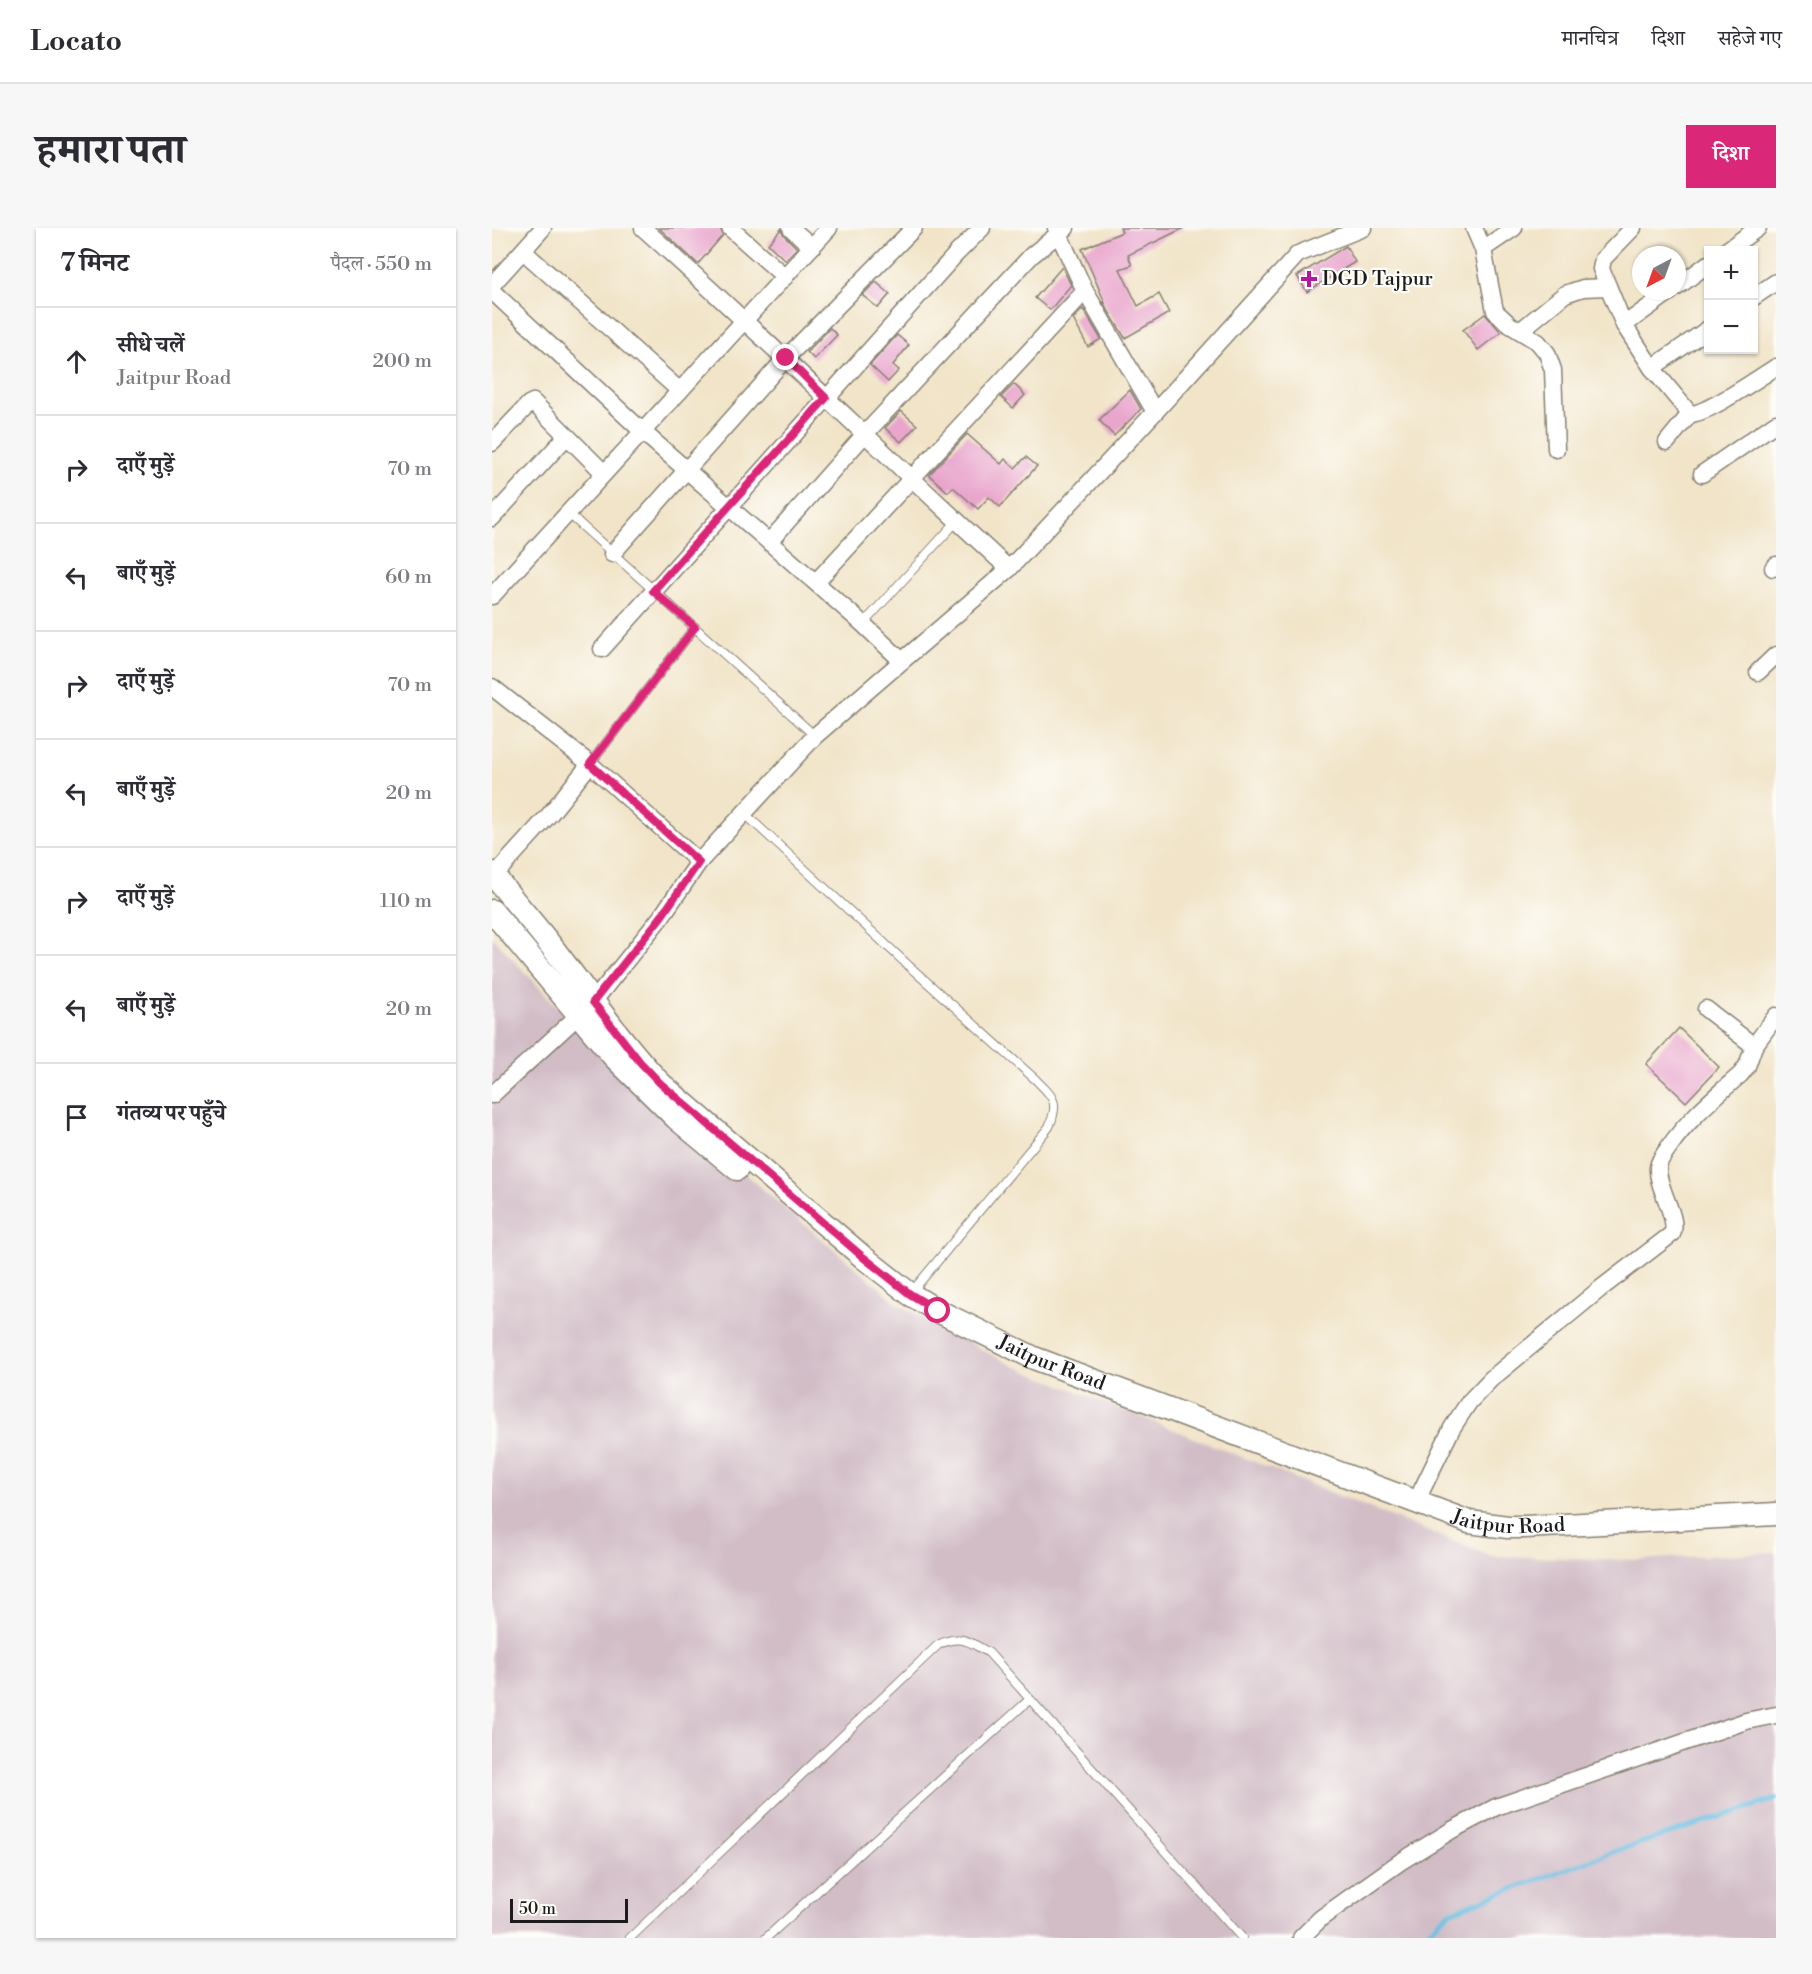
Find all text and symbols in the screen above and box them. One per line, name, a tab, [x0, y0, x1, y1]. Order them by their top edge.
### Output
text: Locato	[30, 24, 122, 59]
text: मानचित्र	[1562, 26, 1619, 52]
text: दिशा	[1652, 26, 1685, 52]
text: सहेजे गए	[1718, 26, 1782, 52]
text: हमारा पता	[36, 124, 186, 177]
button: दिशा	[1686, 125, 1776, 188]
north arrow	[1632, 246, 1686, 300]
map controls	[1704, 246, 1758, 354]
button: +	[1704, 246, 1758, 300]
text: 7 मिनट	[60, 247, 129, 279]
text: पैदल · 550 m	[331, 252, 432, 277]
place label: DGD Tajpur	[1322, 267, 1433, 292]
marker: DGD Tajpur	[1300, 270, 1318, 288]
button: −	[1704, 300, 1758, 354]
text: सीधे चलें	[117, 332, 184, 359]
route end	[772, 344, 798, 370]
icon: ahead	[60, 345, 93, 378]
text: 200 m	[372, 349, 432, 374]
text: Jaitpur Road	[117, 366, 231, 391]
text: दाएँ मुड़ें	[117, 452, 174, 479]
icon: right	[60, 453, 93, 486]
text: 70 m	[388, 457, 432, 482]
text: बाएँ मुड़ें	[117, 560, 175, 587]
icon: left	[60, 561, 93, 594]
text: 60 m	[385, 565, 432, 590]
text: दाएँ मुड़ें	[117, 668, 174, 695]
icon: right	[60, 669, 93, 702]
text: 70 m	[388, 673, 432, 698]
text: बाएँ मुड़ें	[117, 776, 175, 803]
icon: left	[60, 777, 93, 810]
text: 20 m	[386, 781, 432, 806]
text: दाएँ मुड़ें	[117, 884, 174, 911]
icon: right	[60, 885, 93, 918]
text: 110 m	[380, 889, 432, 914]
text: बाएँ मुड़ें	[117, 992, 175, 1019]
icon: left	[60, 993, 93, 1026]
text: 20 m	[386, 997, 432, 1022]
text: गंतव्य पर पहुँचे	[117, 1100, 226, 1127]
icon: arrive	[60, 1101, 93, 1134]
route start	[924, 1297, 950, 1323]
street label: Jaitpur Road	[993, 1329, 1109, 1396]
street label: Jaitpur Road	[1447, 1504, 1566, 1540]
scale bar	[510, 1896, 628, 1924]
text: 50 m	[519, 1899, 556, 1919]

